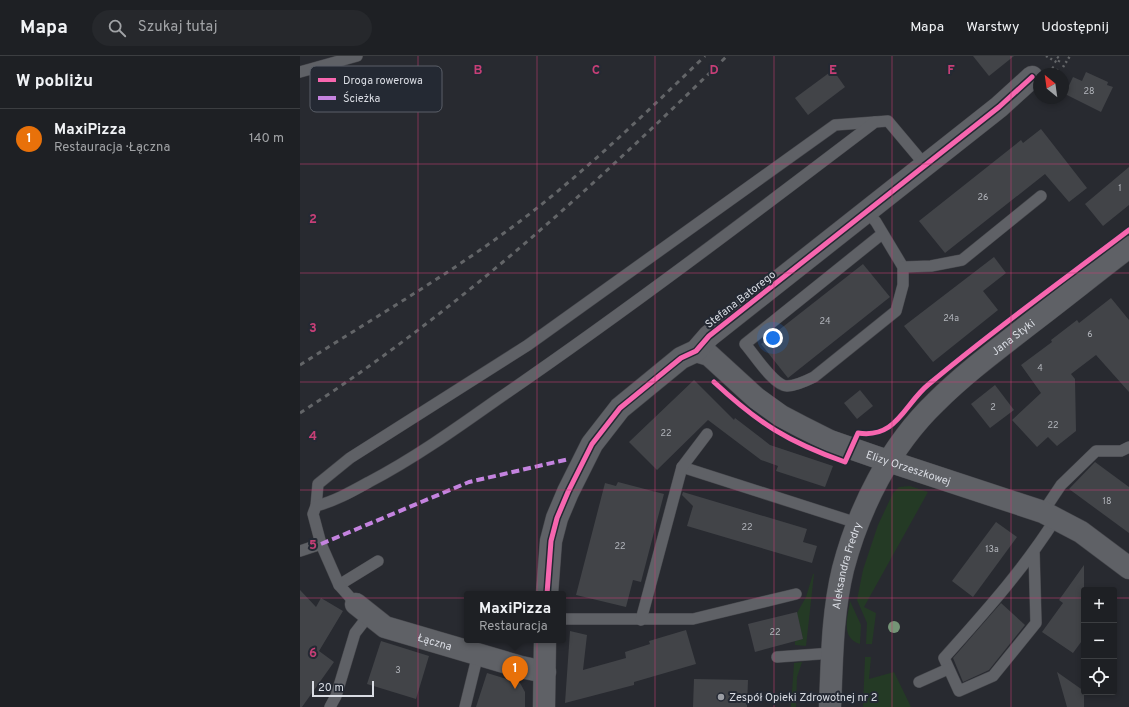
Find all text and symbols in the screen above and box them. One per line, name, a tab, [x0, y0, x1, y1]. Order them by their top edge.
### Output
search box	[92, 10, 372, 46]
text: Mapa	[20, 16, 68, 40]
icon: search	[106, 17, 128, 39]
text: Szukaj tutaj	[138, 18, 217, 37]
text: Mapa	[910, 19, 944, 36]
text: Warstwy	[966, 19, 1019, 36]
text: Udostępnij	[1041, 19, 1109, 36]
text: B	[474, 63, 483, 79]
text: C	[592, 63, 600, 79]
text: D	[709, 63, 719, 79]
text: E	[829, 63, 837, 79]
text: F	[947, 63, 955, 79]
legend	[310, 66, 442, 112]
north arrow	[1033, 68, 1069, 104]
text: W pobliżu	[16, 71, 93, 93]
text: Droga rowerowa	[343, 74, 423, 88]
house number: 28	[1083, 86, 1095, 97]
text: Ścieżka	[343, 91, 381, 106]
text: MaxiPizza	[54, 121, 126, 140]
text: 1	[26, 131, 32, 147]
text: 140 m	[249, 131, 284, 147]
text: Restauracja · Łączna	[54, 140, 170, 156]
house number: 1	[1118, 183, 1122, 194]
house number: 26	[978, 192, 988, 203]
text: 2	[309, 212, 317, 228]
street label: Stefana Batorego	[702, 268, 779, 332]
house number: 24a	[943, 313, 959, 324]
house number: 24	[819, 316, 831, 327]
street label: Jana Styki	[989, 317, 1038, 359]
text: 3	[309, 321, 317, 337]
your location	[763, 328, 783, 348]
house number: 6	[1087, 329, 1093, 340]
house number: 4	[1037, 363, 1043, 374]
house number: 2	[990, 402, 996, 413]
house number: 22	[1047, 420, 1059, 431]
house number: 22	[660, 428, 672, 439]
text: 4	[309, 429, 317, 445]
street label: Elizy Orzeszkowej	[864, 448, 952, 489]
house number: 18	[1103, 496, 1111, 507]
street label: Aleksandra Fredry	[830, 520, 866, 610]
house number: 22	[741, 522, 753, 533]
text: 5	[309, 538, 317, 554]
house number: 22	[614, 541, 626, 552]
house number: 13a	[985, 544, 999, 555]
map controls	[1081, 587, 1117, 695]
button: +	[1081, 587, 1117, 623]
popup	[464, 591, 566, 643]
text: MaxiPizza	[479, 600, 551, 619]
text: Restauracja	[479, 619, 548, 635]
button: −	[1081, 623, 1117, 659]
house number: 22	[769, 627, 781, 638]
street label: Łączna	[416, 631, 454, 654]
text: 6	[309, 646, 317, 662]
pin: 1	[502, 656, 528, 689]
button: locate	[1081, 659, 1117, 695]
house number: 3	[395, 665, 401, 676]
scale bar	[312, 679, 374, 698]
text: 20 m	[318, 681, 344, 695]
place label: Zespół Opieki Zdrowotnej nr 2	[729, 691, 877, 705]
marker: Zespół Opieki Zdrowotnej nr 2	[716, 692, 726, 702]

